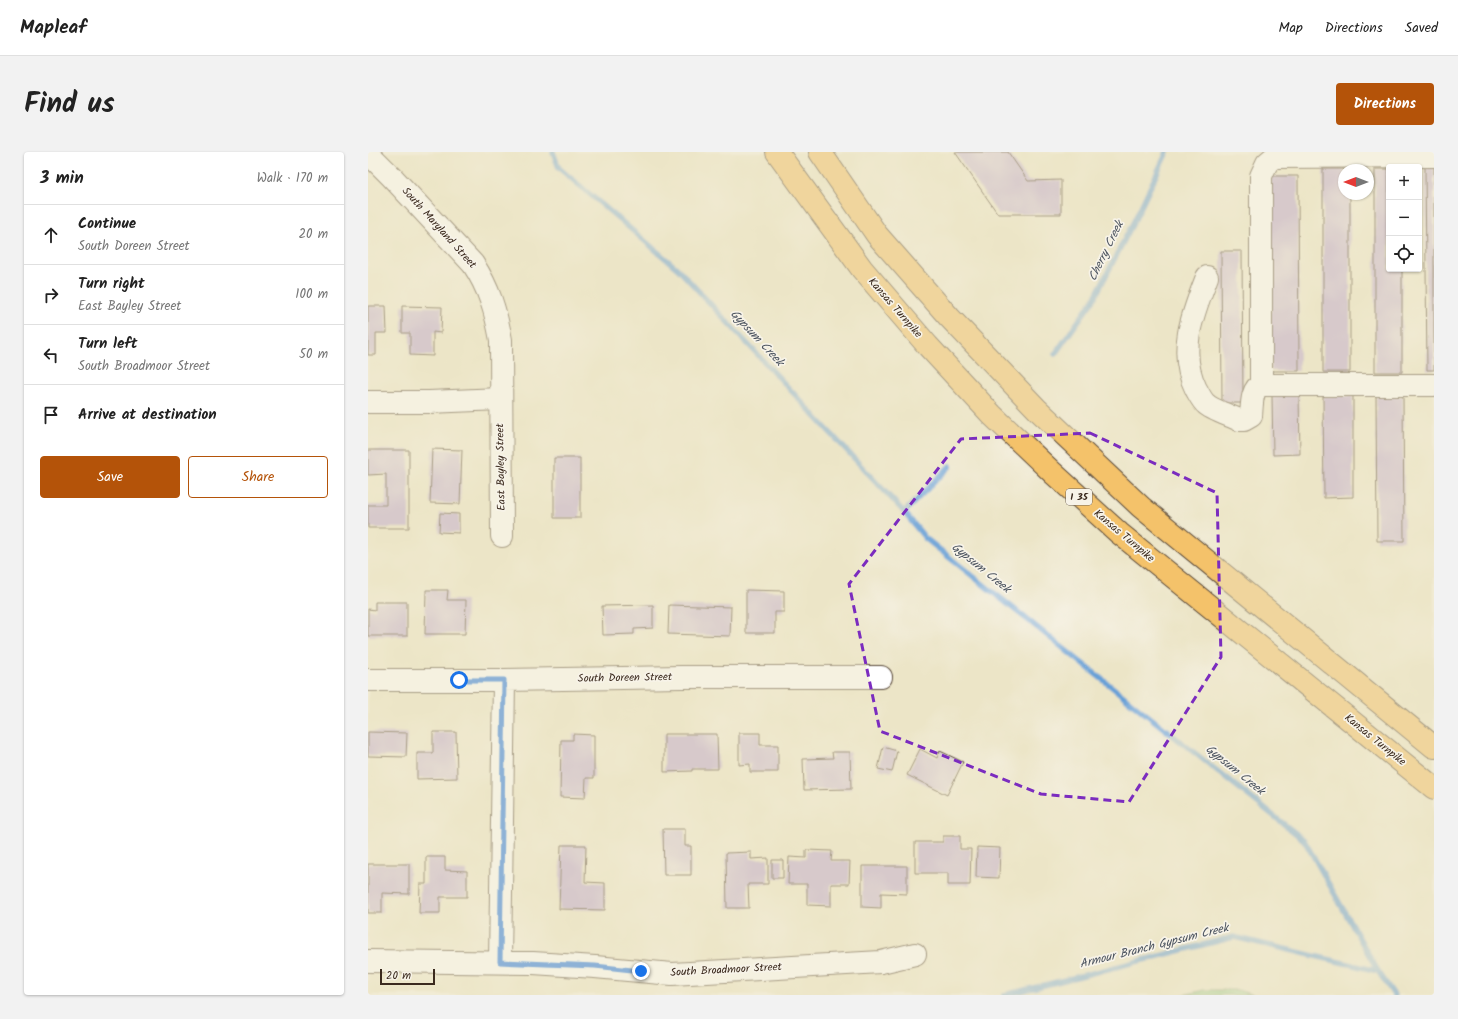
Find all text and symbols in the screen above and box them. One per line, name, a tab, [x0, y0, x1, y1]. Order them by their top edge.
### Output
text: Mapleaf	[20, 13, 87, 43]
text: Map	[1278, 17, 1303, 39]
text: Directions	[1325, 17, 1383, 39]
text: Saved	[1405, 17, 1438, 39]
text: Find us	[24, 82, 115, 127]
button: Directions	[1336, 83, 1434, 125]
north arrow	[1338, 164, 1374, 200]
map controls	[1386, 164, 1422, 272]
button: +	[1386, 164, 1422, 200]
text: 3 min	[40, 165, 84, 192]
text: Walk · 170 m	[257, 168, 328, 189]
street label: South Maryland Street	[397, 183, 481, 274]
button: −	[1386, 200, 1422, 236]
text: Continue	[78, 212, 136, 236]
water label: Cherry Creek	[1083, 215, 1130, 284]
icon: ahead	[40, 224, 62, 246]
text: 20 m	[298, 224, 328, 245]
text: South Doreen Street	[78, 236, 190, 257]
button: locate	[1386, 236, 1422, 272]
text: Turn right	[78, 272, 145, 296]
street label: Kansas Turnpike	[864, 274, 926, 342]
icon: right	[40, 284, 62, 306]
text: 100 m	[295, 284, 328, 305]
text: East Bayley Street	[78, 296, 181, 317]
water label: Gypsum Creek	[726, 305, 790, 372]
text: Turn left	[78, 332, 138, 356]
icon: left	[40, 344, 62, 366]
text: 50 m	[299, 344, 328, 365]
text: South Broadmoor Street	[78, 356, 210, 377]
text: Arrive at destination	[78, 403, 217, 427]
icon: arrive	[40, 404, 62, 426]
street label: East Bayley Street	[491, 422, 511, 511]
button: Save	[40, 456, 180, 498]
button: Share	[188, 456, 328, 498]
road number: I 35	[1066, 489, 1092, 505]
street label: Kansas Turnpike	[1089, 505, 1159, 567]
water label: Gypsum Creek	[947, 538, 1017, 599]
street label: South Doreen Street	[578, 668, 673, 688]
route start	[450, 671, 468, 689]
street label: Kansas Turnpike	[1340, 709, 1410, 771]
water label: Gypsum Creek	[1201, 740, 1271, 801]
water label: Armour Branch Gypsum Creek	[1078, 918, 1233, 974]
street label: South Broadmoor Street	[670, 958, 783, 982]
route end	[632, 962, 650, 980]
scale bar	[380, 967, 435, 986]
text: 20 m	[386, 967, 411, 985]

